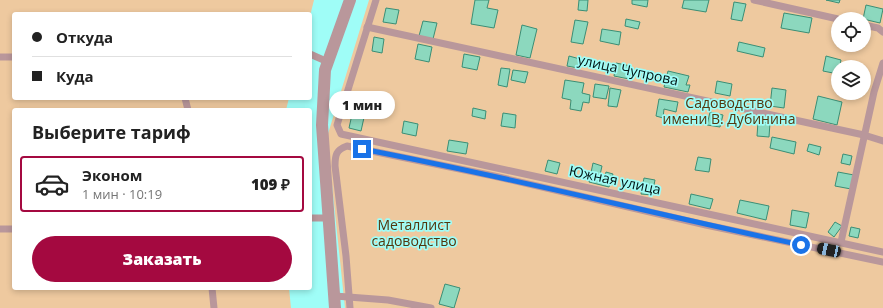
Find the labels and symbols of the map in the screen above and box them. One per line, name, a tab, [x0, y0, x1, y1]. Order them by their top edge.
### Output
street label: улица Чупрова	[576, 50, 680, 89]
callout: 1 мин	[329, 91, 395, 119]
park label: Садоводство имени В. Дубинина	[663, 93, 796, 128]
route end	[353, 140, 371, 158]
street label: Южная улица	[567, 161, 663, 199]
park label: Металлист садоводство	[371, 215, 457, 250]
route start	[792, 236, 810, 254]
car	[816, 242, 842, 258]

